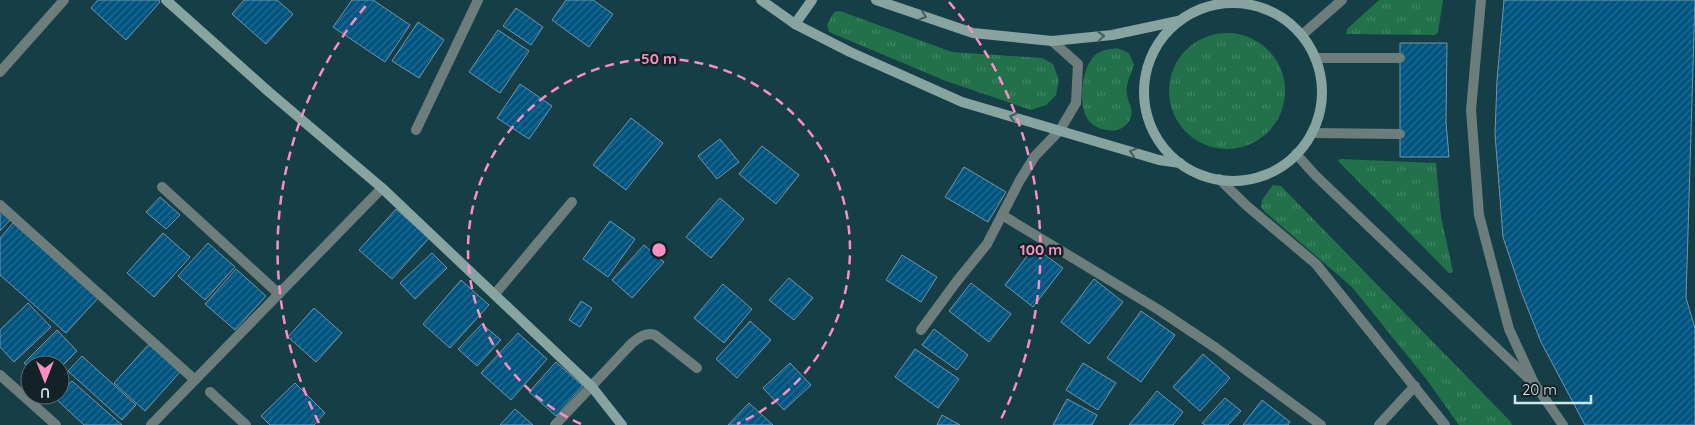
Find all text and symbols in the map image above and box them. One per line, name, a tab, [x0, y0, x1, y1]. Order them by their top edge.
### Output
one-way arrow	[918, 10, 926, 20]
one-way arrow	[1097, 31, 1105, 42]
text: 50 m	[641, 49, 677, 68]
one-way arrow	[1010, 112, 1018, 122]
one-way arrow	[1128, 147, 1137, 158]
text: 100 m	[1020, 240, 1062, 259]
centre of rings	[650, 241, 668, 259]
north arrow	[20, 355, 70, 405]
scale bar	[1515, 372, 1591, 404]
text: 20 m	[1522, 380, 1557, 399]
text: U	[40, 384, 50, 402]

